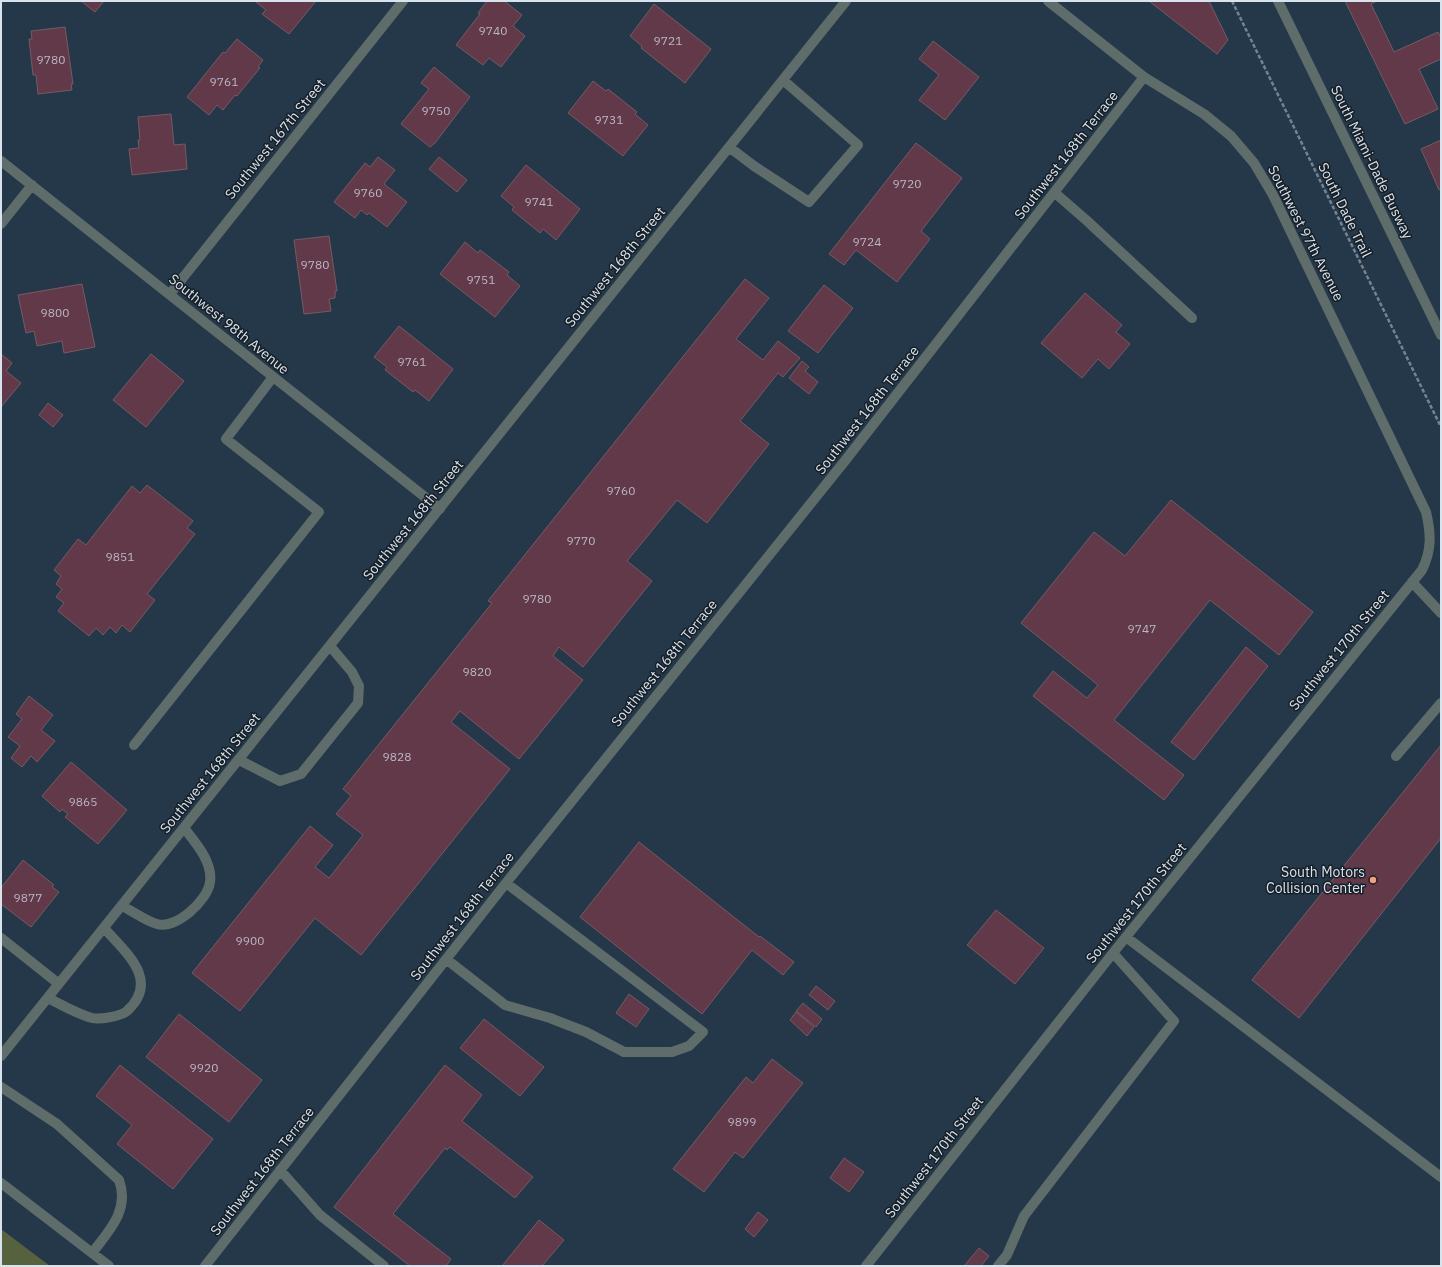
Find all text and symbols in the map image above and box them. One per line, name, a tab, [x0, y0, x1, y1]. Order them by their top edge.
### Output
house number: 9740	[479, 23, 507, 38]
house number: 9721	[654, 33, 682, 48]
house number: 9780	[37, 52, 65, 67]
house number: 9761	[210, 74, 238, 89]
street label: Southwest 167th Street	[221, 75, 329, 203]
street label: South Miami-Dade Busway	[1327, 82, 1417, 242]
street label: Southwest 168th Terrace	[1010, 87, 1122, 223]
house number: 9750	[422, 103, 450, 118]
house number: 9731	[595, 112, 623, 127]
street label: South Dade Trail	[1314, 160, 1376, 261]
street label: Southwest 97th Avenue	[1264, 162, 1348, 304]
house number: 9720	[893, 176, 921, 191]
house number: 9760	[354, 185, 382, 200]
house number: 9741	[525, 194, 553, 209]
street label: Southwest 168th Street	[561, 203, 669, 331]
house number: 9724	[853, 234, 881, 249]
house number: 9780	[301, 257, 329, 272]
street label: Southwest 98th Avenue	[165, 270, 293, 378]
house number: 9751	[467, 272, 495, 287]
house number: 9800	[41, 305, 69, 320]
street label: Southwest 168th Terrace	[811, 342, 923, 478]
house number: 9761	[398, 354, 426, 369]
street label: Southwest 168th Street	[359, 456, 467, 584]
house number: 9760	[607, 483, 635, 498]
house number: 9770	[567, 533, 595, 548]
house number: 9851	[106, 549, 134, 564]
street label: Southwest 170th Street	[1285, 586, 1393, 714]
house number: 9780	[523, 591, 551, 606]
street label: Southwest 168th Terrace	[607, 595, 721, 730]
house number: 9747	[1128, 621, 1156, 636]
house number: 9820	[463, 664, 491, 679]
street label: Southwest 168th Street	[156, 709, 264, 837]
house number: 9828	[383, 749, 411, 764]
house number: 9865	[69, 794, 97, 809]
street label: Southwest 170th Street	[1082, 839, 1190, 967]
street label: Southwest 168th Terrace	[406, 848, 518, 984]
place label: South Motors Collision Center	[1266, 863, 1365, 897]
marker: South Motors Collision Center	[1368, 875, 1378, 885]
house number: 9877	[14, 890, 42, 905]
house number: 9900	[236, 933, 264, 948]
house number: 9920	[190, 1060, 218, 1075]
street label: Southwest 170th Street	[881, 1092, 987, 1222]
street label: Southwest 168th Terrace	[206, 1103, 318, 1239]
house number: 9899	[728, 1114, 756, 1129]

